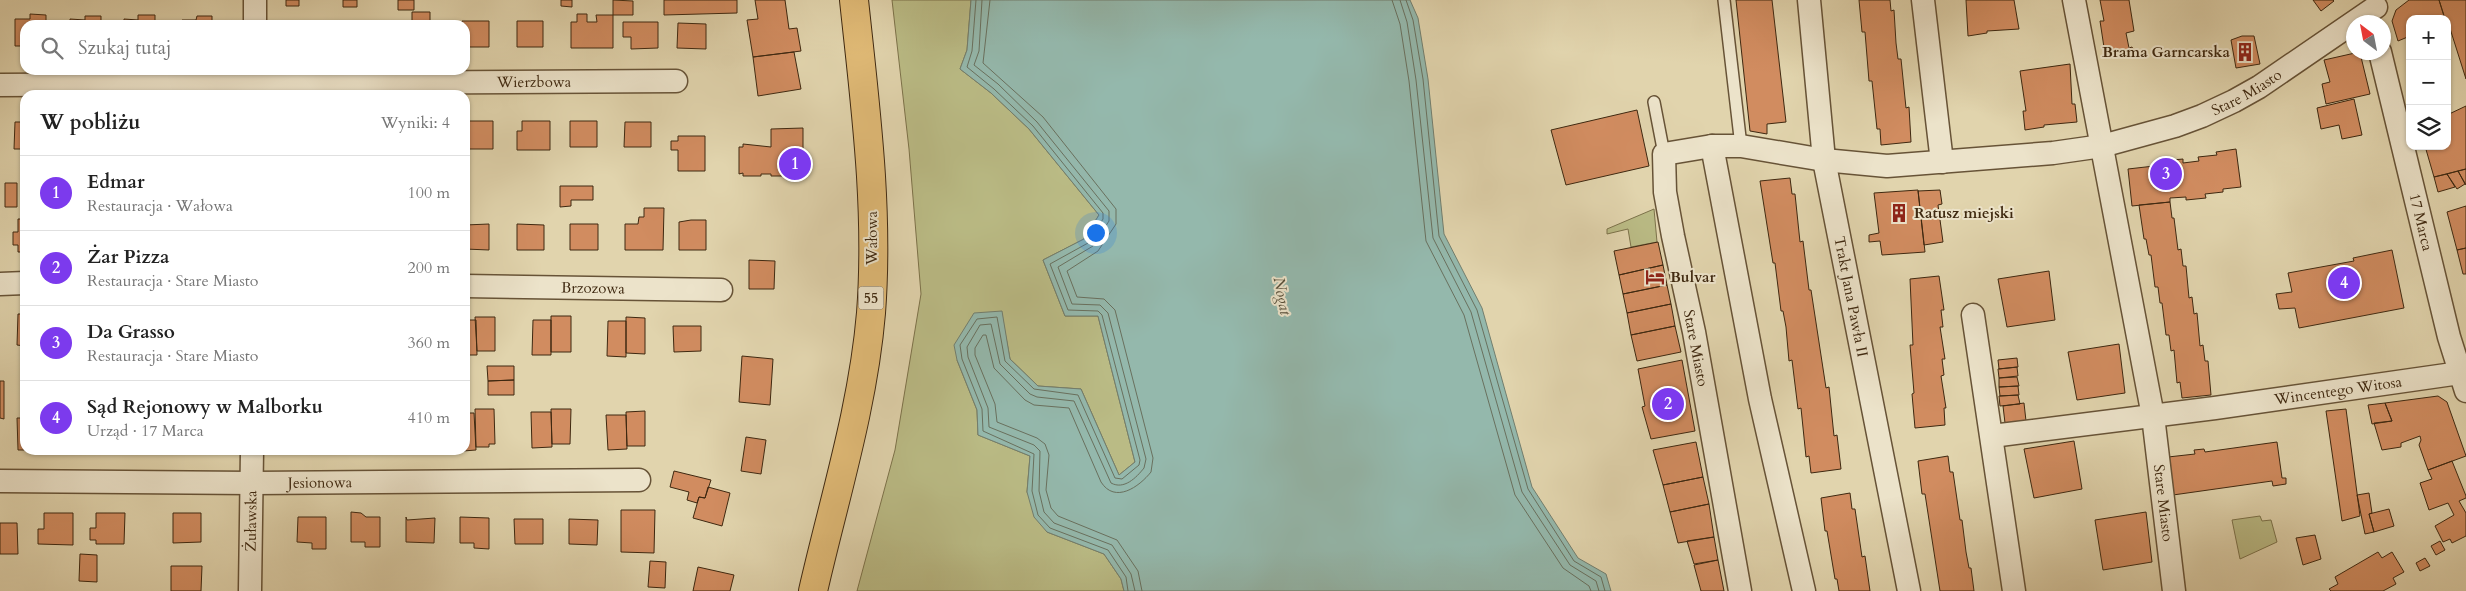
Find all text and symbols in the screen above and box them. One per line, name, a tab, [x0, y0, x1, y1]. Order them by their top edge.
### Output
north arrow	[2346, 15, 2391, 60]
map controls	[2406, 15, 2451, 150]
button: +	[2406, 15, 2451, 60]
search box	[20, 20, 470, 75]
icon: search	[38, 34, 66, 62]
text: Szukaj tutaj	[78, 35, 171, 61]
building icon: Brama Garncarska	[2234, 41, 2256, 63]
place label: Brama Garncarska	[2102, 42, 2231, 62]
button: −	[2406, 60, 2451, 105]
street label: Stare Miasto	[2208, 64, 2285, 120]
street label: Wierzbowa	[496, 72, 572, 92]
button: layers	[2406, 105, 2451, 150]
text: W pobliżu	[40, 108, 141, 137]
text: Wyniki: 4	[381, 112, 450, 134]
pin: 1	[779, 145, 811, 183]
pin: 3	[2150, 155, 2182, 193]
text: Edmar	[87, 169, 145, 195]
text: 1	[52, 182, 60, 204]
text: 100 m	[408, 182, 450, 204]
street label: 17 Marca	[2405, 191, 2438, 254]
text: Restauracja · Wałowa	[87, 195, 233, 217]
building icon: Ratusz miejski	[1888, 202, 1910, 224]
place label: Ratusz miejski	[1914, 203, 2014, 223]
street label: Wałowa	[862, 211, 882, 266]
your location	[1083, 220, 1109, 246]
street label: Trakt Jana Pawła II	[1829, 235, 1873, 359]
text: Żar Pizza	[87, 244, 170, 270]
text: 2	[52, 257, 60, 279]
text: 200 m	[408, 257, 450, 279]
pin: 4	[2328, 264, 2360, 302]
hotel icon: Bulvar	[1644, 266, 1666, 288]
place label: Bulvar	[1670, 267, 1716, 287]
text: Restauracja · Stare Miasto	[87, 270, 259, 292]
water label: Nogat	[1268, 275, 1297, 317]
street label: Brzozowa	[561, 278, 626, 299]
road number: 55	[858, 286, 884, 310]
street label: Stare Miasto	[1679, 308, 1713, 388]
text: Da Grasso	[87, 319, 175, 345]
text: 3	[52, 332, 60, 354]
text: 360 m	[408, 332, 450, 354]
text: Restauracja · Stare Miasto	[87, 345, 259, 367]
street label: Wincentego Witosa	[2272, 371, 2404, 410]
pin: 2	[1652, 385, 1684, 423]
text: Sąd Rejonowy w Malborku	[87, 394, 323, 420]
text: 4	[52, 407, 60, 429]
text: 410 m	[408, 407, 450, 429]
text: Urząd · 17 Marca	[87, 420, 204, 442]
street label: Stare Miasto	[2149, 463, 2178, 543]
street label: Jesionowa	[286, 472, 353, 493]
street label: Żuławska	[241, 490, 261, 552]

